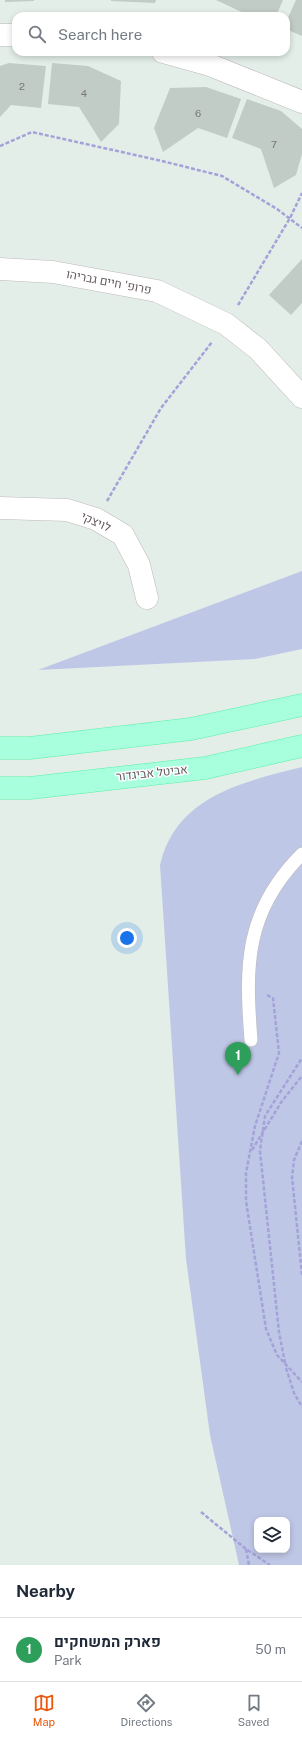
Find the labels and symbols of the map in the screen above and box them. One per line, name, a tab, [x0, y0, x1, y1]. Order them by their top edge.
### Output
house number: 2	[19, 80, 25, 92]
house number: 4	[81, 87, 87, 99]
house number: 6	[195, 107, 201, 119]
house number: 7	[271, 138, 277, 150]
street label: פרופ' חיים גבריהו	[65, 267, 153, 297]
street label: לויצקי	[79, 509, 113, 535]
street label: אביטל אביגדור	[115, 762, 189, 784]
your location	[117, 928, 137, 948]
pin: 1	[225, 1042, 251, 1075]

